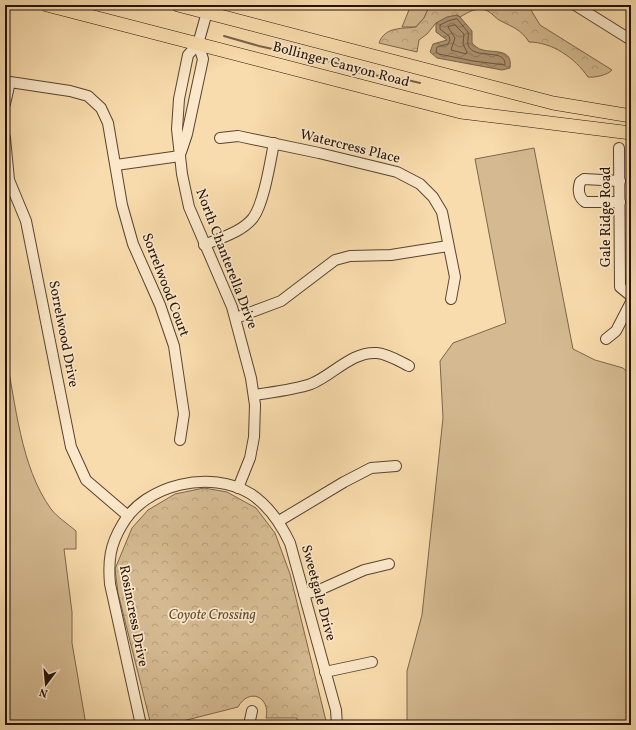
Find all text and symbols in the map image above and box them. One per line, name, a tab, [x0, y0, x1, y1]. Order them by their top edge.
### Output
street label: Bollinger Canyon Road	[270, 38, 412, 92]
street label: Watercress Place	[298, 125, 403, 169]
street label: Gale Ridge Road	[597, 167, 616, 267]
street label: North Chanterella Drive	[190, 186, 262, 332]
street label: Sorrelwood Court	[137, 231, 193, 339]
street label: Sorrelwood Drive	[43, 279, 83, 389]
street label: Sweetgale Drive	[296, 543, 340, 643]
street label: Rosincress Drive	[114, 564, 152, 669]
park label: Coyote Crossing	[168, 606, 256, 625]
north arrow	[26, 664, 66, 704]
text: N	[38, 684, 50, 700]

